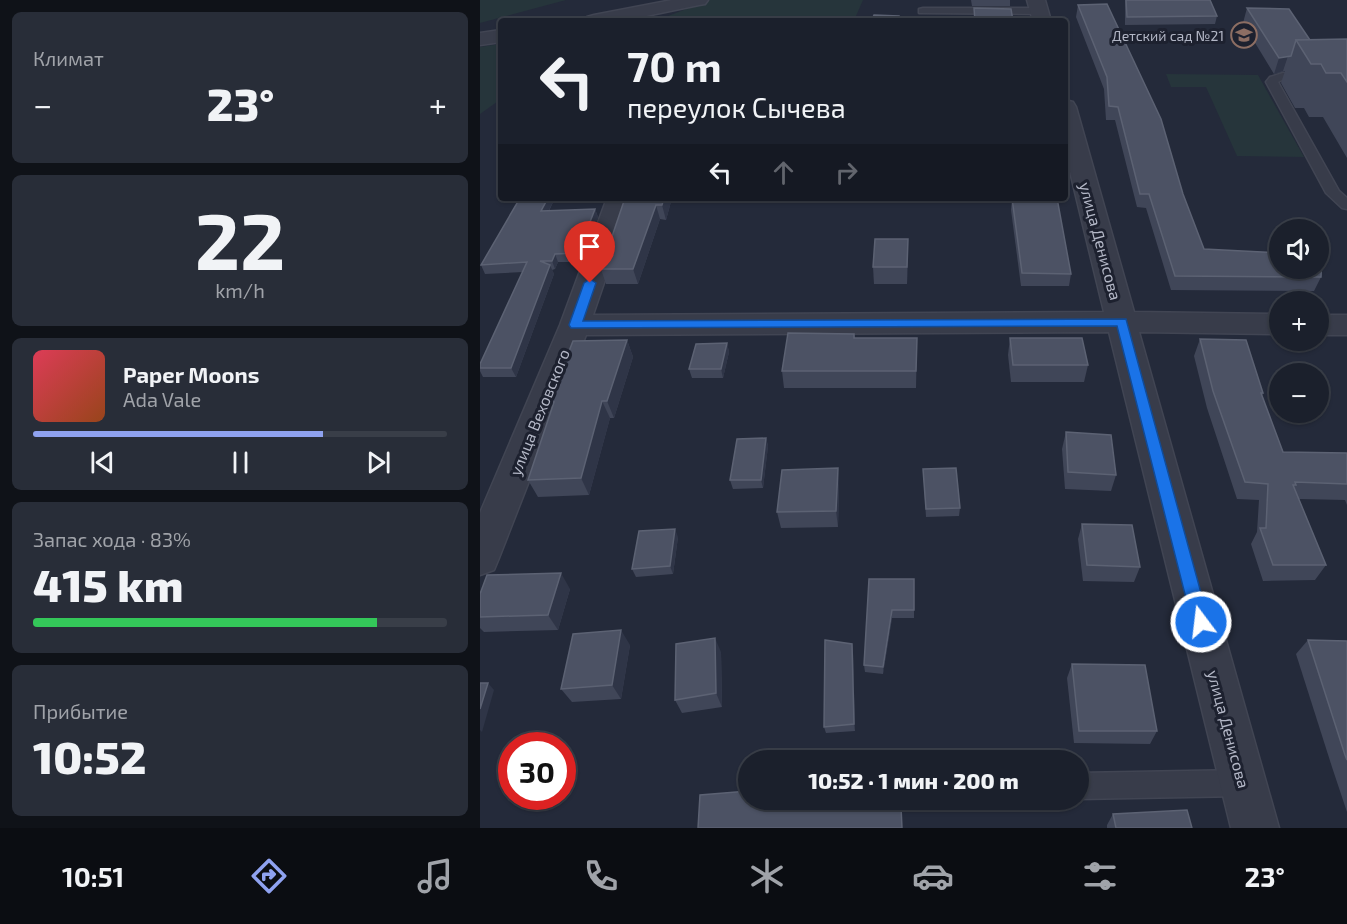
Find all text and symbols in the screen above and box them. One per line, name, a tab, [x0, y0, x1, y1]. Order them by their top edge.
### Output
school or university icon: Детский сад №21	[1229, 20, 1259, 50]
place label: Детский сад №21	[1112, 27, 1224, 44]
text: 70 m	[627, 40, 722, 90]
icon: left	[528, 42, 606, 120]
text: Климат	[33, 46, 104, 70]
text: 23°	[207, 76, 274, 130]
text: −	[33, 84, 52, 124]
text: +	[429, 84, 447, 124]
text: переулок Сычева	[627, 91, 846, 123]
icon: left	[704, 156, 737, 189]
icon: ahead	[767, 156, 800, 189]
icon: right	[830, 156, 863, 189]
street label: улица Денисова	[1075, 180, 1126, 302]
text: 22	[195, 192, 285, 286]
map controls	[1269, 219, 1329, 423]
button: sound	[1269, 219, 1329, 279]
pin	[564, 221, 615, 283]
icon: arrive	[573, 230, 606, 263]
text: km/h	[215, 278, 265, 302]
button: +	[1269, 291, 1329, 351]
street label: улица Веховского	[505, 346, 574, 478]
text: Paper Moons	[123, 361, 259, 387]
button: −	[1269, 363, 1329, 423]
text: Ada Vale	[123, 387, 201, 411]
icon: previous	[86, 446, 119, 479]
icon: pause	[224, 446, 257, 479]
icon: next	[362, 446, 395, 479]
text: Запас хода · 83%	[33, 527, 191, 551]
text: 415 km	[33, 557, 183, 611]
position arrow	[1169, 590, 1233, 654]
street label: улица Денисова	[1203, 668, 1254, 790]
text: Прибытие	[33, 699, 128, 723]
text: 10:52	[33, 729, 146, 783]
speed limit sign: 30	[498, 732, 576, 810]
text: 10:52 · 1 мин · 200 m	[808, 767, 1019, 793]
icon: directions	[248, 855, 290, 897]
icon: music	[414, 855, 456, 897]
icon: phone	[580, 855, 622, 897]
icon: climate	[746, 855, 788, 897]
icon: car	[912, 855, 954, 897]
icon: filters	[1079, 855, 1121, 897]
text: 10:51	[62, 860, 124, 892]
text: 23°	[1245, 860, 1285, 892]

